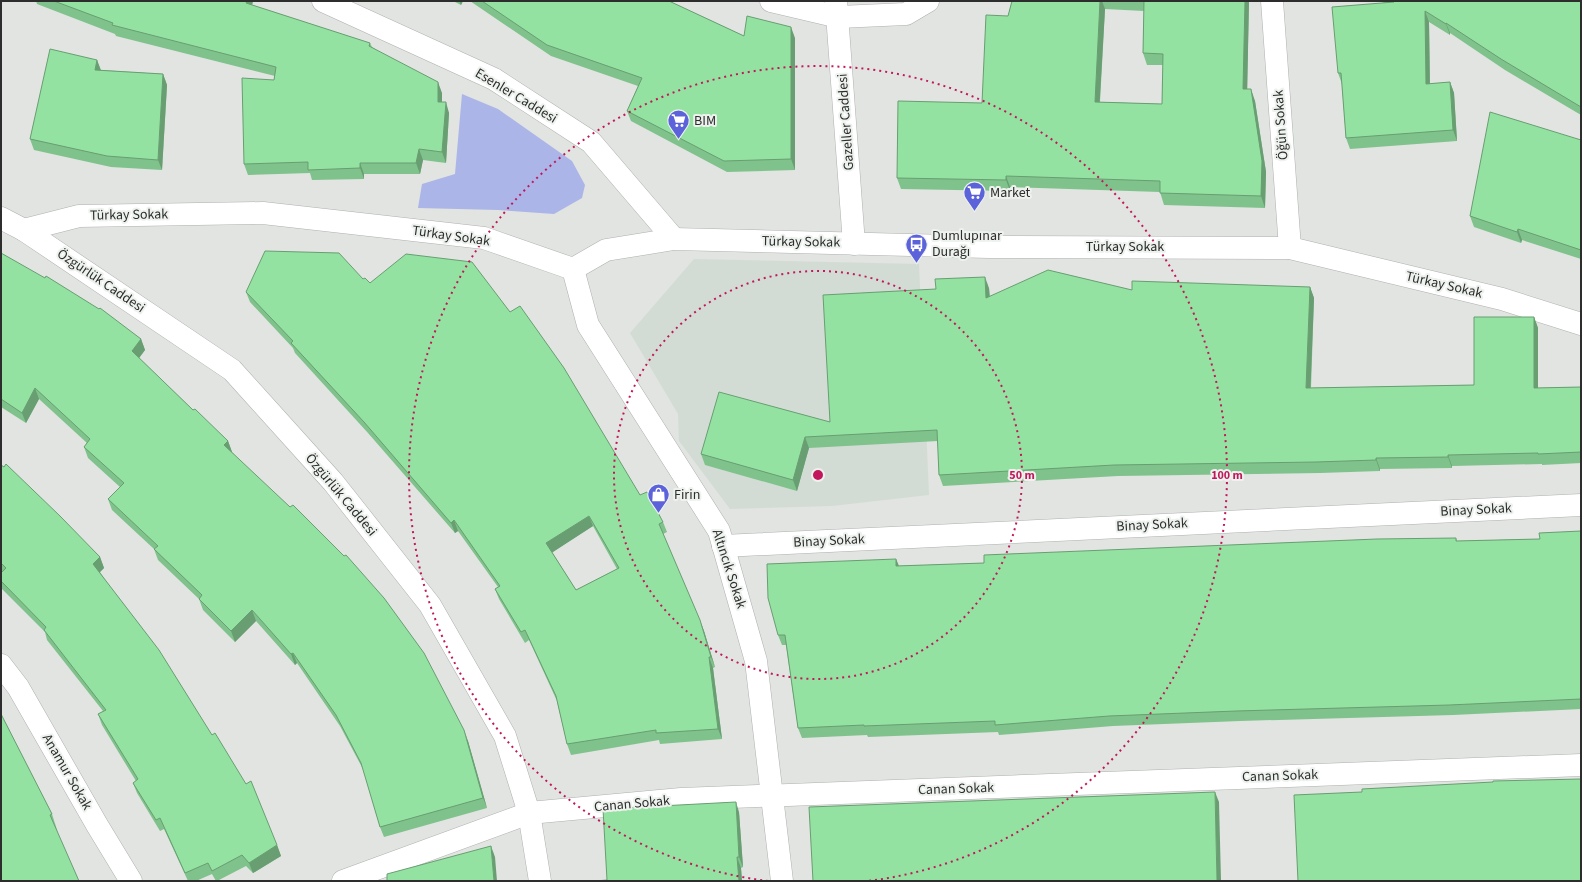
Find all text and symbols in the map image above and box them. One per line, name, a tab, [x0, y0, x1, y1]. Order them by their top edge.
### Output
street label: Esenler Caddesi	[471, 64, 561, 128]
street label: Gazeller Caddesi	[833, 73, 859, 171]
street label: Öğün Sokak	[1269, 89, 1293, 161]
supermarket icon: BIM	[666, 108, 692, 141]
place label: BIM	[694, 111, 716, 131]
supermarket icon: Market	[961, 180, 987, 213]
place label: Market	[990, 183, 1031, 203]
street label: Türkay Sokak	[90, 204, 168, 226]
street label: Türkay Sokak	[411, 221, 491, 251]
place label: Dumlupınar Durağı	[932, 226, 1002, 262]
street label: Türkay Sokak	[762, 231, 840, 253]
bus stop icon: Dumlupınar Durağı	[904, 231, 930, 264]
street label: Türkay Sokak	[1086, 237, 1164, 257]
street label: Özgürlük Caddesi	[53, 244, 149, 318]
street label: Türkay Sokak	[1404, 266, 1484, 304]
street label: Özgürlük Caddesi	[300, 449, 382, 541]
text: 50 m	[1009, 467, 1035, 484]
text: 100 m	[1211, 467, 1243, 484]
centre of rings	[811, 468, 825, 482]
shop icon: Firin	[645, 482, 671, 515]
place label: Firin	[674, 485, 700, 505]
street label: Binay Sokak	[1440, 498, 1512, 522]
street label: Binay Sokak	[1116, 513, 1188, 537]
street label: Altıncık Sokak	[707, 527, 751, 611]
street label: Binay Sokak	[793, 529, 865, 553]
street label: Anamur Sokak	[37, 730, 97, 814]
street label: Canan Sokak	[1242, 765, 1318, 787]
street label: Canan Sokak	[918, 778, 994, 800]
street label: Canan Sokak	[593, 791, 671, 817]

